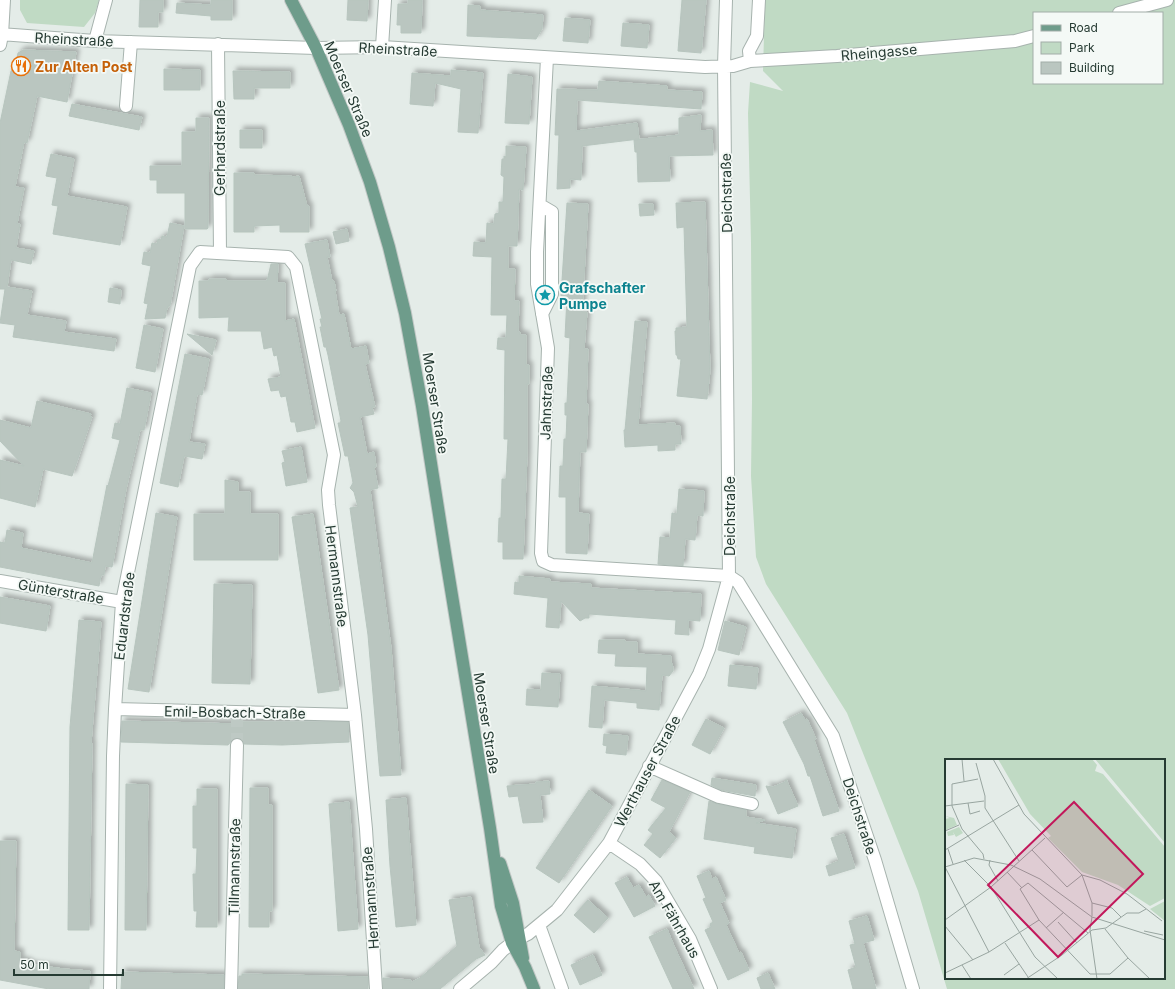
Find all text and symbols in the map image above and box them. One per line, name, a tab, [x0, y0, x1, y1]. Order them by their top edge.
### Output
legend	[1033, 12, 1163, 84]
text: Road	[1069, 20, 1098, 35]
street label: Rheinstraße	[34, 28, 114, 50]
street label: Moerser Straße	[321, 38, 377, 140]
street label: Rheinstraße	[358, 38, 438, 60]
street label: Rheingasse	[840, 40, 918, 64]
text: Park	[1069, 40, 1095, 55]
restaurant icon: Zur Alten Post	[10, 55, 32, 77]
place label: Zur Alten Post	[35, 58, 132, 75]
text: Building	[1069, 60, 1114, 75]
street label: Gerhardstraße	[211, 100, 228, 196]
street label: Deichstraße	[717, 153, 735, 233]
place label: Grafschafter Pumpe	[559, 279, 646, 312]
place icon: Grafschafter Pumpe	[534, 284, 556, 306]
street label: Moerser Straße	[420, 351, 452, 455]
street label: Jahnstraße	[536, 366, 556, 440]
street label: Deichstraße	[721, 476, 738, 556]
street label: Hermannstraße	[322, 524, 352, 628]
street label: Eduardstraße	[110, 571, 138, 661]
street label: Günterstraße	[17, 575, 105, 607]
street label: Moerser Straße	[471, 671, 503, 775]
street label: Emil-Bosbach-Straße	[164, 702, 306, 722]
street label: Werthauser Straße	[610, 712, 684, 830]
inset map	[945, 759, 1165, 979]
street label: Deichstraße	[840, 775, 880, 857]
street label: Tillmannstraße	[225, 818, 243, 916]
street label: Hermannstraße	[358, 846, 382, 950]
street label: Am Fährhaus	[646, 877, 704, 961]
scale bar	[14, 951, 123, 977]
text: 50 m	[20, 957, 49, 972]

